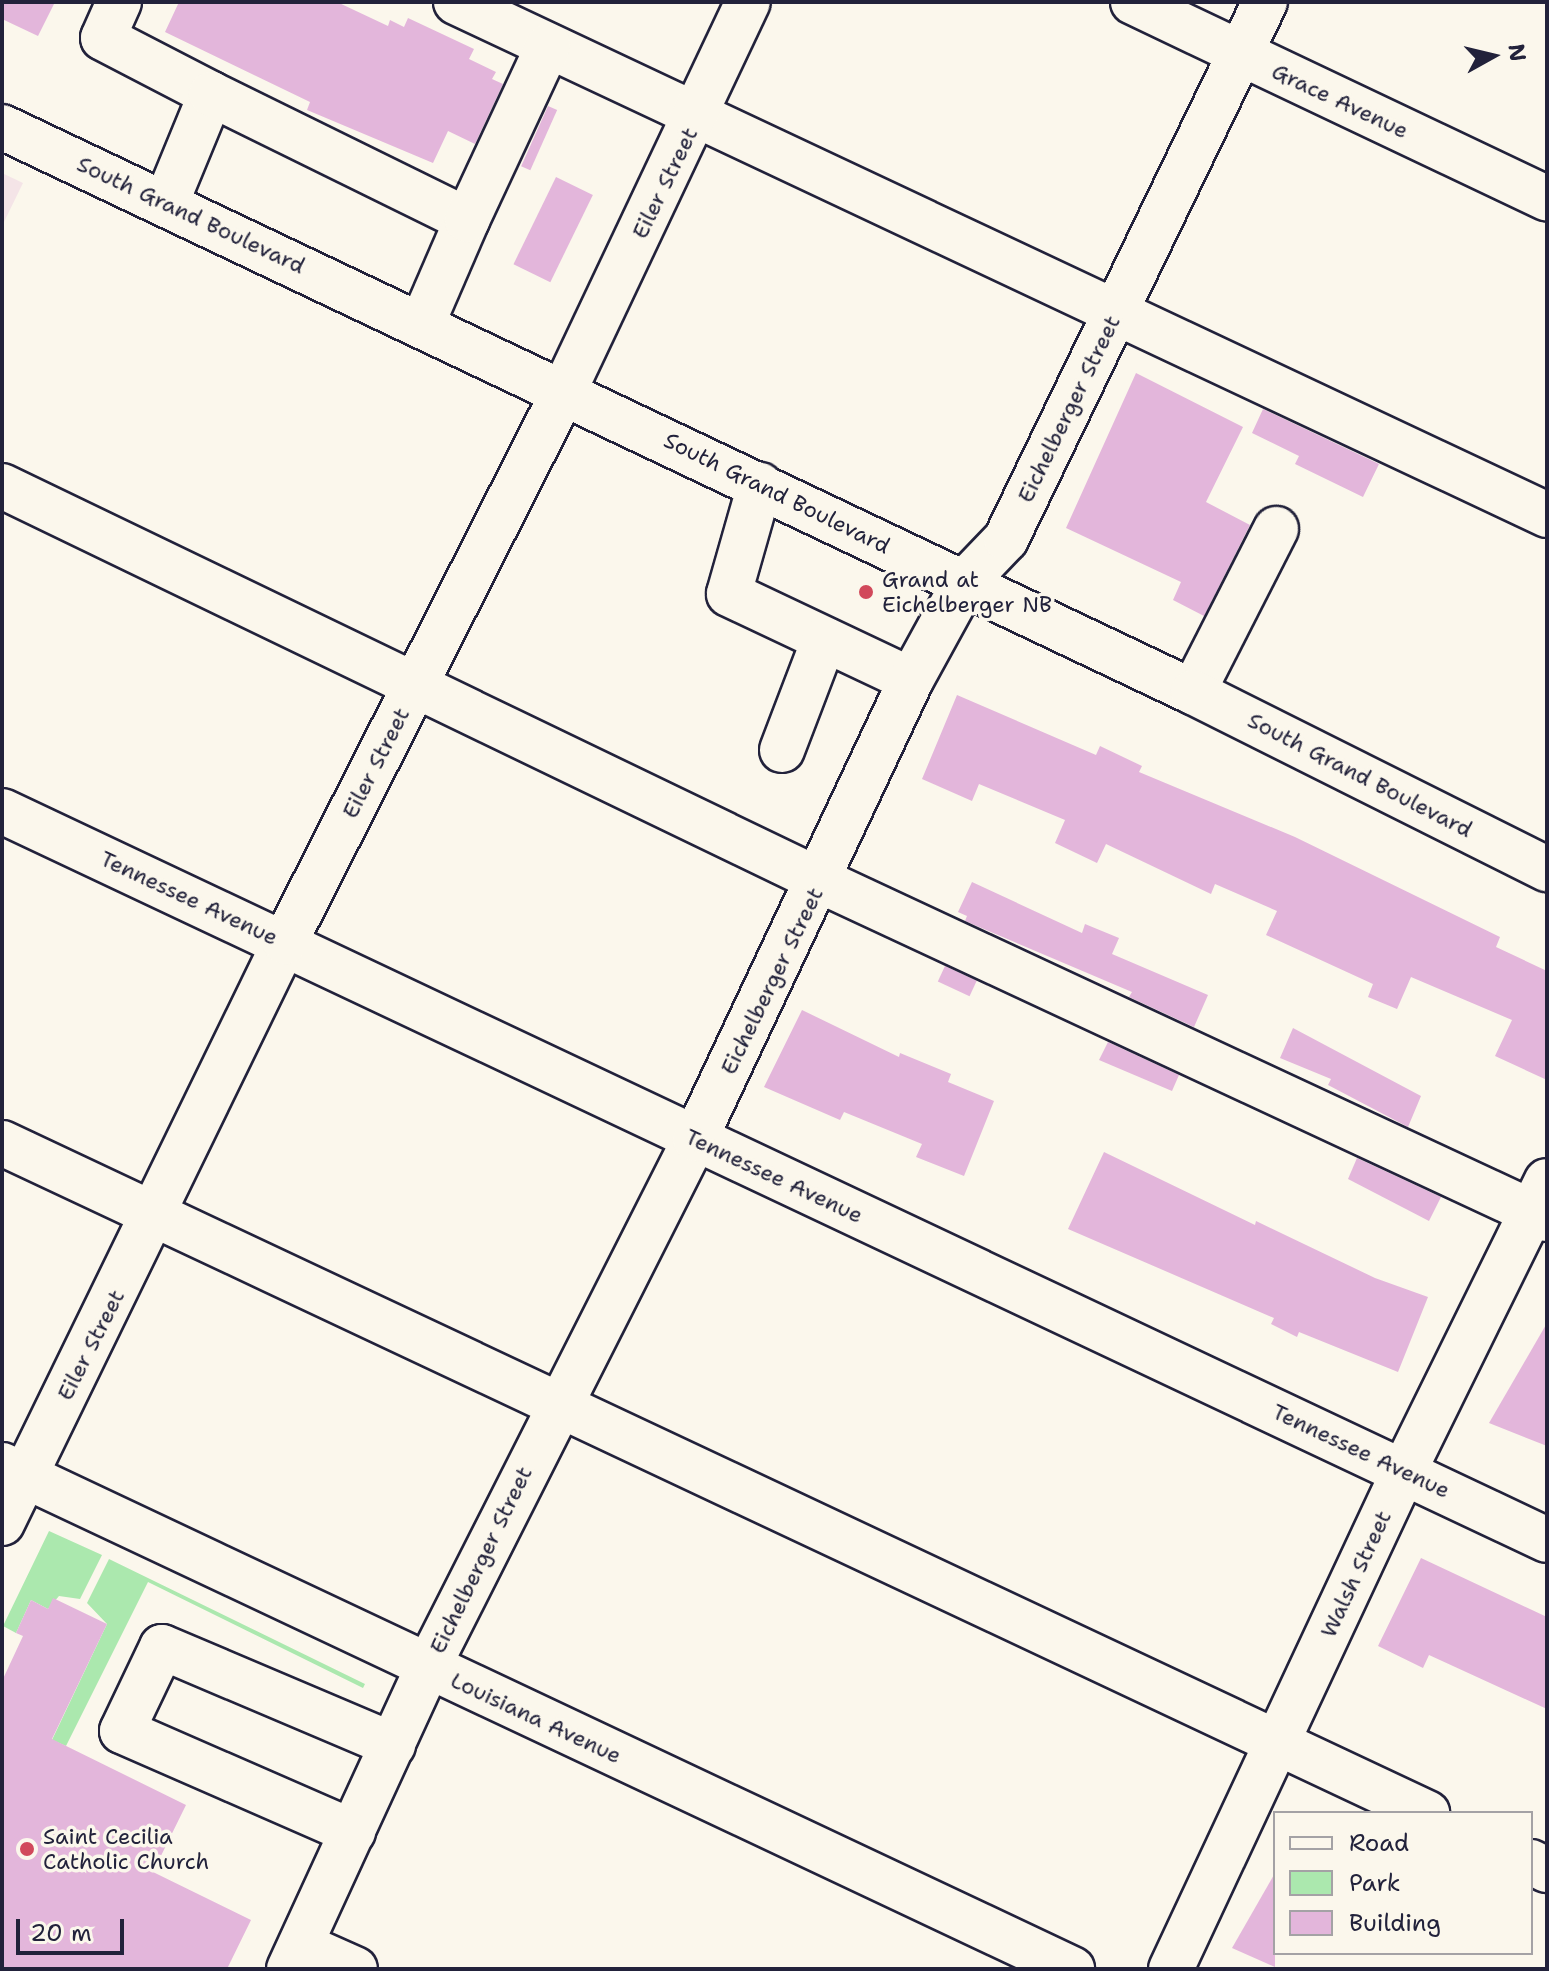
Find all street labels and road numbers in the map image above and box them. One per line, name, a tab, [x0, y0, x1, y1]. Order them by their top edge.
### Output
street label: Grace Avenue	[1268, 58, 1412, 144]
street label: Eiler Street	[627, 123, 703, 243]
street label: South Grand Boulevard	[73, 151, 309, 279]
street label: Eichelberger Street	[1012, 311, 1126, 507]
street label: South Grand Boulevard	[660, 427, 894, 559]
street label: Eiler Street	[337, 703, 415, 823]
street label: South Grand Boulevard	[1243, 707, 1477, 843]
street label: Tennessee Avenue	[96, 845, 282, 951]
street label: Eichelberger Street	[715, 883, 829, 1079]
street label: Tennessee Avenue	[681, 1123, 867, 1229]
street label: Eiler Street	[52, 1285, 130, 1405]
street label: Tennessee Avenue	[1268, 1398, 1454, 1504]
street label: Eichelberger Street	[424, 1462, 538, 1658]
street label: Walsh Street	[1315, 1506, 1397, 1642]
street label: Louisiana Avenue	[446, 1667, 626, 1769]

